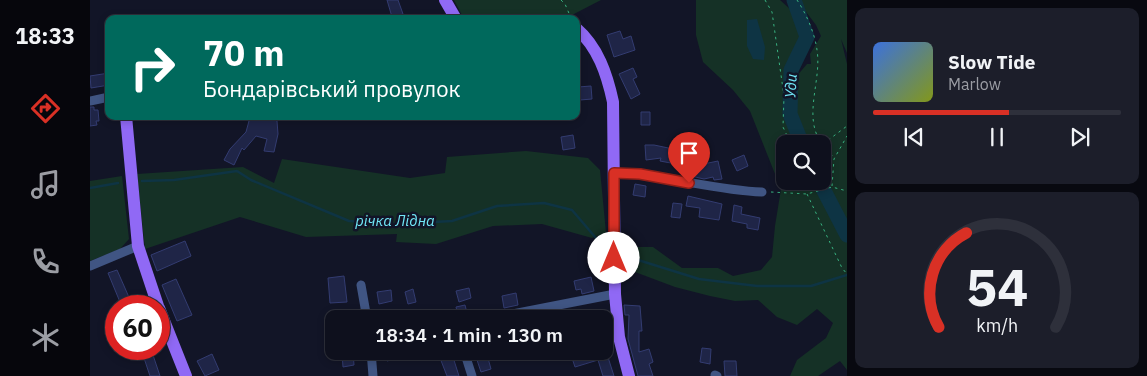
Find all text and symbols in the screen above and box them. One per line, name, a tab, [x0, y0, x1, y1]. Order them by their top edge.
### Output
text: 18:33	[15, 21, 75, 50]
text: 70 m	[203, 30, 285, 76]
icon: right	[120, 35, 185, 100]
text: Slow Tide	[948, 50, 1035, 74]
water label: Уди	[780, 73, 801, 99]
text: Бондарівський провулок	[203, 74, 461, 103]
text: Marlow	[948, 74, 1001, 94]
icon: directions	[28, 91, 63, 126]
icon: previous	[900, 123, 928, 151]
icon: pause	[983, 123, 1011, 151]
icon: next	[1066, 123, 1094, 151]
pin	[668, 132, 710, 183]
map controls	[776, 135, 831, 190]
button: search	[776, 135, 831, 190]
icon: arrive	[675, 139, 703, 167]
icon: music	[28, 167, 63, 202]
water label: річка Лідна	[354, 211, 435, 230]
position arrow	[587, 231, 639, 283]
icon: phone	[28, 244, 63, 279]
text: 54	[966, 253, 1028, 320]
speed limit sign: 60	[105, 295, 170, 360]
text: km/h	[976, 314, 1018, 337]
icon: climate	[28, 320, 63, 355]
text: 18:34 · 1 min · 130 m	[375, 323, 563, 347]

